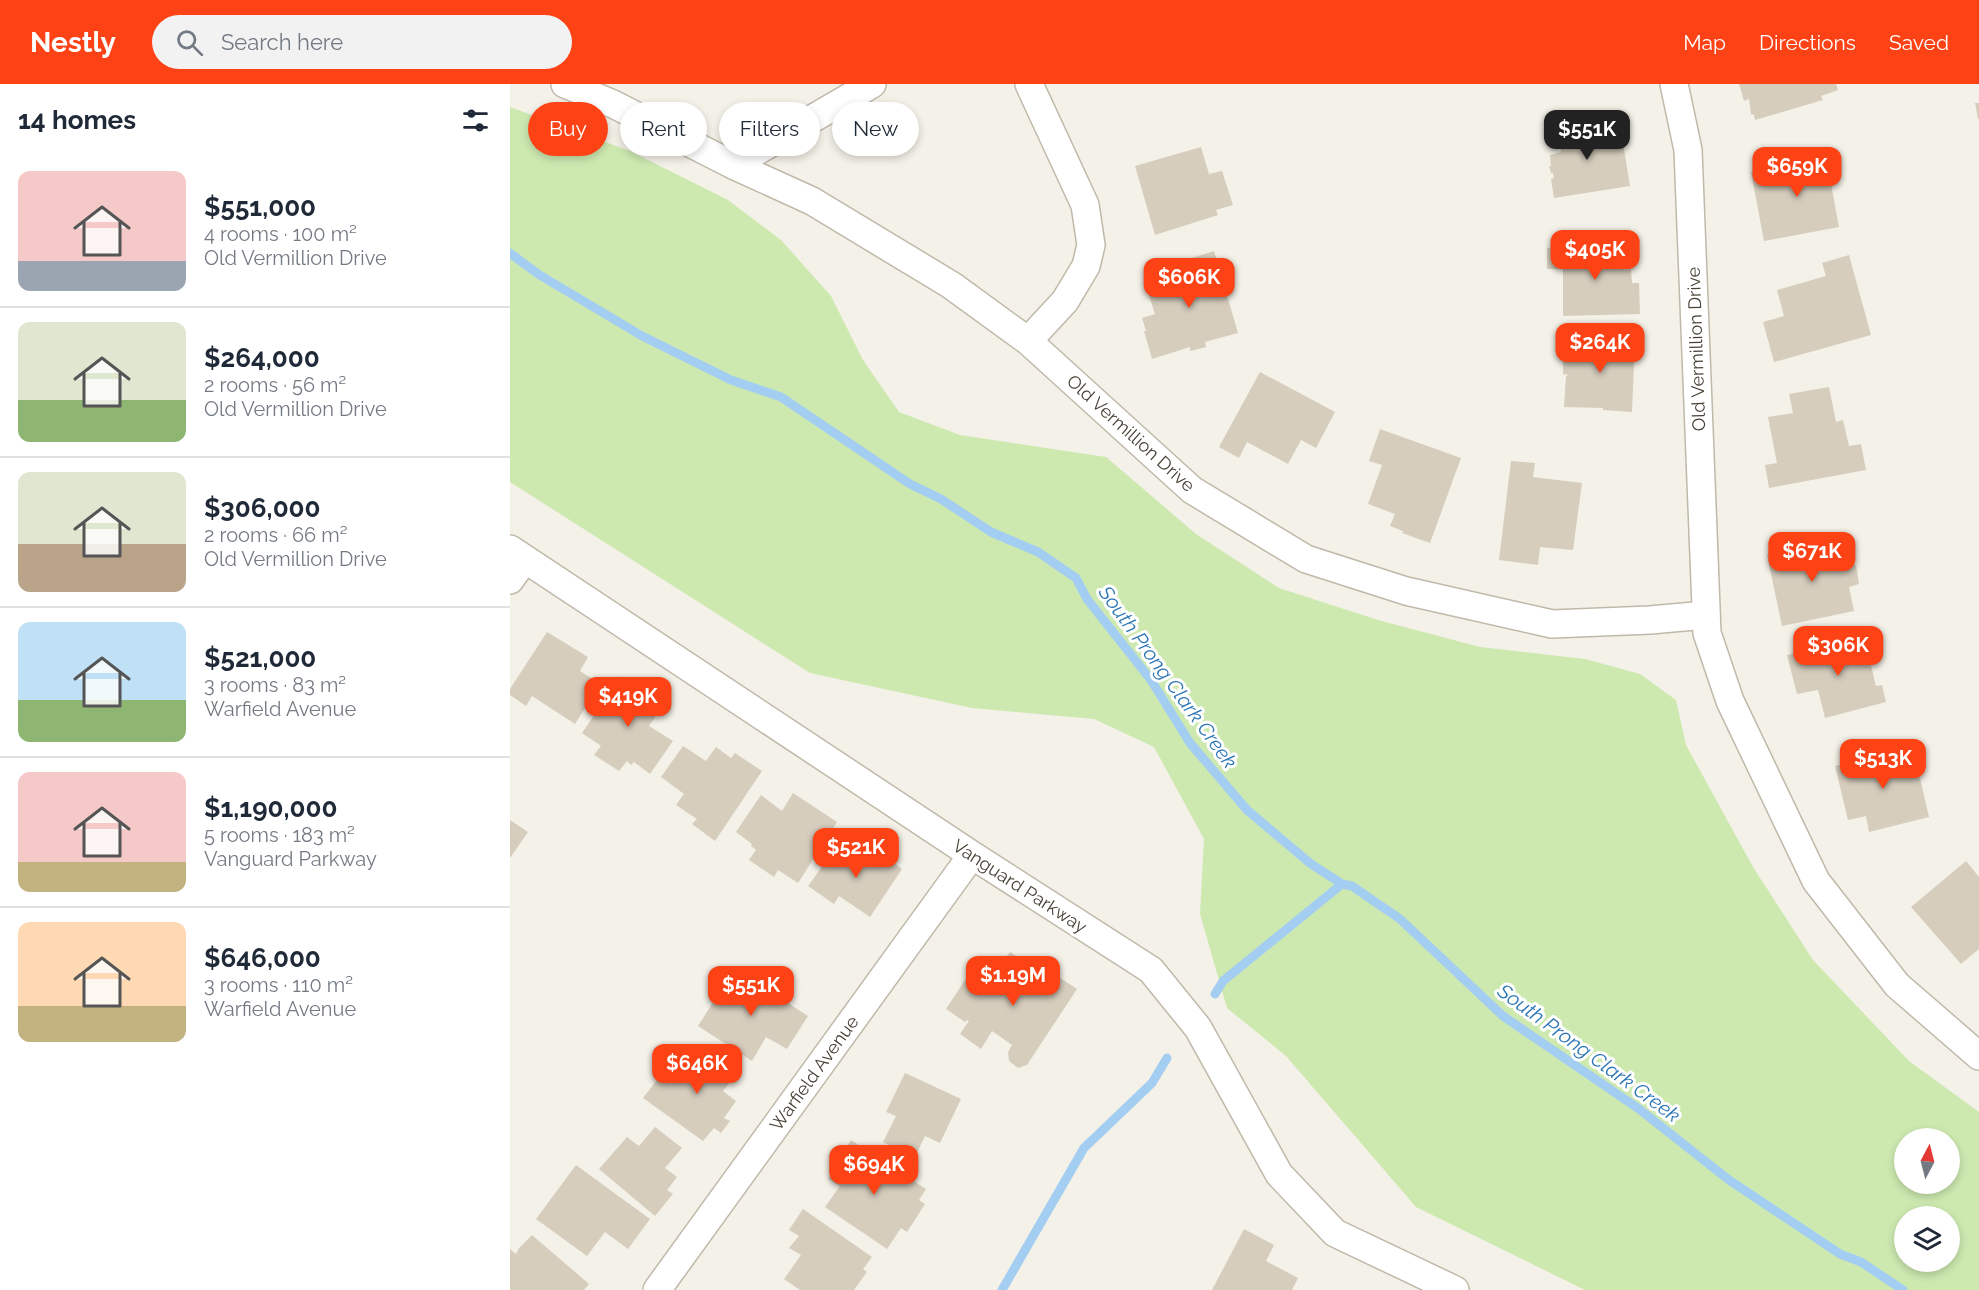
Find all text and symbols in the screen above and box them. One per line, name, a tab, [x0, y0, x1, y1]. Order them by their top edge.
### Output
search box	[152, 15, 572, 69]
text: Nestly	[30, 26, 116, 59]
icon: search	[173, 26, 206, 59]
text: Search here	[221, 29, 343, 55]
text: Map	[1683, 30, 1726, 55]
text: Directions	[1759, 30, 1856, 55]
text: Saved	[1889, 30, 1949, 55]
chip: Buy	[528, 102, 608, 156]
chip: Rent	[620, 102, 707, 156]
chip: Filters	[719, 102, 820, 156]
chip: New	[832, 102, 919, 156]
icon: filters	[459, 104, 492, 137]
text: 14 homes	[18, 105, 136, 135]
pin: $551K	[1545, 110, 1629, 161]
text: $551K	[1558, 117, 1616, 141]
pin: $659K	[1755, 147, 1839, 198]
text: $659K	[1766, 154, 1828, 178]
text: $551,000	[204, 192, 316, 222]
icon: home	[66, 195, 138, 267]
text: 4 rooms · 100 m²	[204, 222, 357, 246]
pin: $405K	[1553, 230, 1637, 281]
text: $405K	[1565, 237, 1625, 261]
text: Old Vermillion Drive	[204, 246, 387, 270]
pin: $606K	[1147, 258, 1231, 309]
text: $606K	[1158, 265, 1220, 289]
street label: Old Vermillion Drive	[1683, 266, 1709, 432]
pin: $264K	[1558, 323, 1642, 374]
text: $264K	[1570, 330, 1630, 354]
text: $264,000	[204, 343, 320, 373]
icon: home	[66, 346, 138, 418]
street label: Old Vermillion Drive	[1063, 370, 1199, 496]
text: 2 rooms · 56 m²	[204, 373, 346, 397]
text: Old Vermillion Drive	[204, 397, 387, 421]
text: $306,000	[204, 493, 321, 523]
icon: home	[66, 496, 138, 568]
text: 2 rooms · 66 m²	[204, 523, 347, 547]
pin: $671K	[1770, 532, 1854, 583]
text: $671K	[1782, 539, 1842, 563]
text: Old Vermillion Drive	[204, 547, 387, 571]
water label: South Prong Clark Creek	[1093, 580, 1242, 773]
pin: $306K	[1796, 626, 1880, 677]
text: $306K	[1807, 633, 1869, 657]
text: $521,000	[204, 643, 316, 673]
icon: home	[66, 646, 138, 718]
text: 3 rooms · 83 m²	[204, 673, 346, 697]
pin: $419K	[586, 677, 670, 728]
text: $419K	[598, 684, 658, 708]
text: Warfield Avenue	[204, 697, 356, 721]
pin: $513K	[1841, 739, 1925, 790]
text: $513K	[1854, 746, 1912, 770]
text: $1,190,000	[204, 793, 337, 823]
icon: home	[66, 796, 138, 868]
text: 5 rooms · 183 m²	[204, 823, 355, 847]
pin: $521K	[814, 828, 898, 879]
text: $521K	[827, 835, 885, 859]
street label: Vanguard Parkway	[949, 835, 1091, 937]
text: Vanguard Parkway	[204, 847, 377, 871]
text: $646,000	[204, 943, 321, 973]
icon: home	[66, 946, 138, 1018]
pin: $1.19M	[964, 956, 1062, 1007]
text: $1.19M	[980, 963, 1046, 987]
pin: $551K	[709, 966, 793, 1017]
text: 3 rooms · 110 m²	[204, 973, 353, 997]
text: $551K	[722, 973, 780, 997]
water label: South Prong Clark Creek	[1492, 978, 1685, 1127]
text: Warfield Avenue	[204, 997, 356, 1021]
street label: Warfield Avenue	[765, 1011, 863, 1135]
pin: $646K	[655, 1044, 739, 1095]
text: $646K	[666, 1051, 728, 1075]
north arrow	[1894, 1128, 1960, 1194]
map controls	[1894, 1128, 1960, 1272]
pin: $694K	[832, 1145, 916, 1196]
text: $694K	[843, 1152, 905, 1176]
button: layers	[1894, 1206, 1960, 1272]

